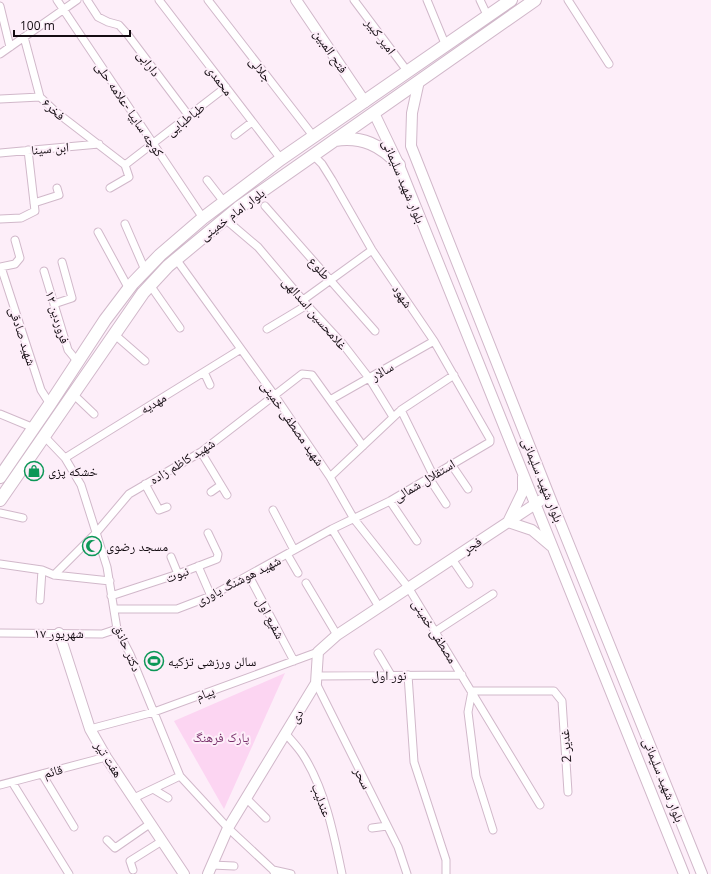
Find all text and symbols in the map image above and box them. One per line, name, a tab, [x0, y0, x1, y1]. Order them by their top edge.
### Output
scale bar	[14, 12, 130, 38]
street label: امیر کبیر	[361, 13, 401, 58]
text: 100 m	[20, 17, 55, 34]
street label: فتح المبین	[309, 25, 352, 77]
street label: دارابی	[133, 46, 165, 80]
street label: جلالی	[245, 52, 277, 86]
street label: کوچه سایپا -علامه حلی	[91, 58, 169, 161]
street label: محمدی	[203, 61, 238, 99]
street label: فخر۶	[39, 94, 69, 124]
street label: طباطبایی	[162, 98, 208, 140]
street label: بلوار شهید سلیمانی	[378, 136, 430, 226]
street label: ابن سینا	[30, 137, 70, 159]
street label: بلوار امام خمینی	[196, 184, 268, 244]
street label: طلوع	[304, 252, 335, 284]
street label: غلامحسین اسدالهی	[278, 273, 352, 354]
street label: شهود	[389, 281, 417, 311]
street label: ۱۲ فروردین	[41, 288, 75, 346]
street label: شهید صادقی	[5, 304, 41, 368]
street label: سالار	[366, 357, 397, 385]
street label: شهید مصطفی خمینی	[257, 377, 329, 469]
street label: مهدیه	[137, 388, 169, 418]
street label: شهید کاظم زاده	[146, 434, 218, 488]
street label: بلوار شهید سلیمانی	[518, 435, 568, 525]
street label: استقلال شمالی	[390, 454, 458, 506]
shop icon: خشکه پزی	[23, 460, 45, 482]
place label: خشکه پزی	[48, 462, 98, 480]
street label: فجر	[458, 532, 485, 558]
mosque icon: مسجد رضوی	[81, 535, 103, 557]
place label: مسجد رضوی	[106, 537, 168, 555]
street label: شهید هوشنگ یاوری	[192, 551, 284, 609]
street label: نبوت	[163, 561, 191, 587]
street label: شفیع اول	[252, 594, 289, 642]
street label: مصطفی خمینی	[408, 595, 462, 667]
street label: دکتر حاذق	[110, 622, 146, 674]
street label: ۱۷ شهریور	[34, 624, 84, 642]
sports icon: سالن ورزشی تزکیه	[143, 650, 165, 672]
place label: سالن ورزشی تزکیه	[168, 652, 256, 670]
street label: نور اول	[372, 666, 406, 684]
street label: پیام	[193, 681, 217, 705]
street label: دی	[285, 706, 307, 726]
park label: پارک فرهنگ	[193, 728, 250, 746]
street label: غدير 2	[555, 728, 575, 763]
street label: بلوار شهید سلیمانی	[639, 735, 689, 825]
street label: هفت تیر	[90, 736, 127, 781]
street label: قائم	[41, 760, 65, 782]
street label: سحر	[349, 763, 376, 792]
street label: عندلیب	[307, 781, 337, 820]

